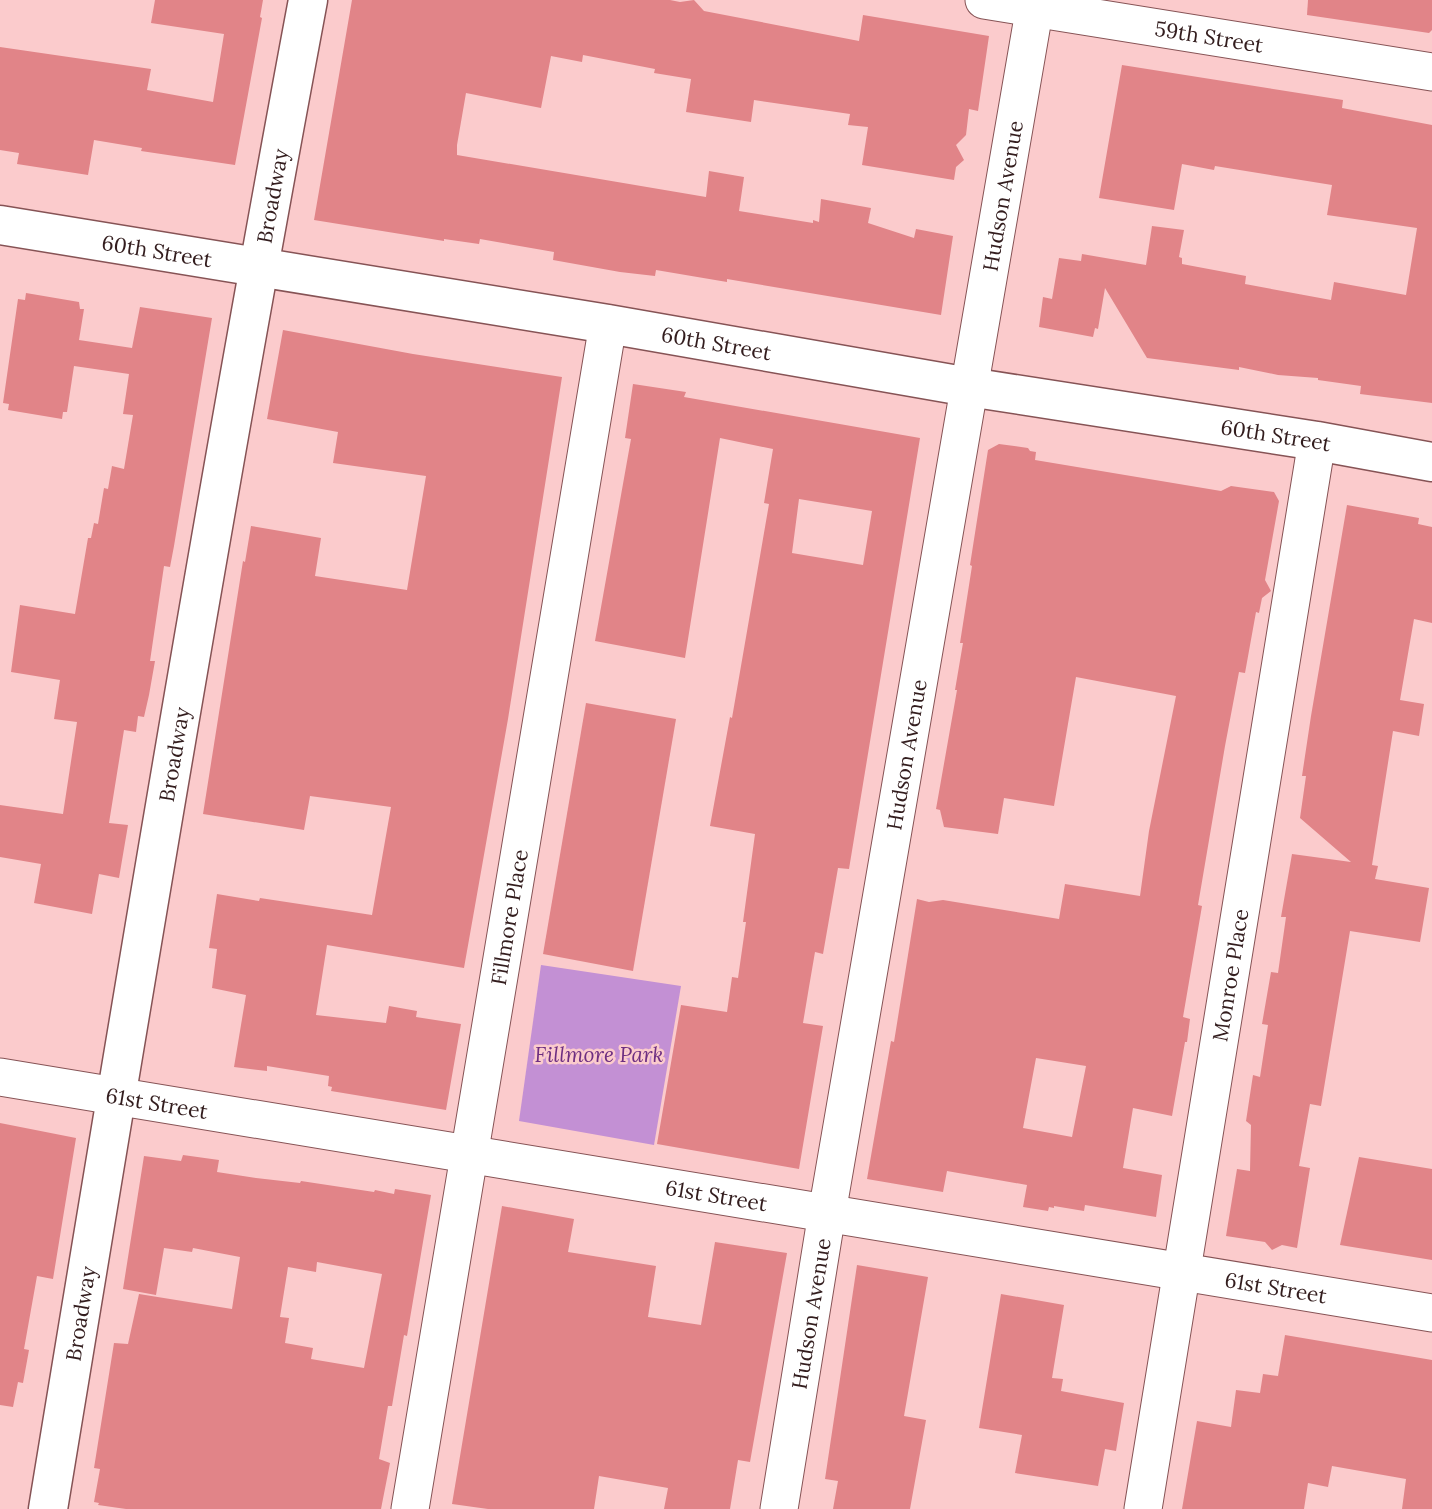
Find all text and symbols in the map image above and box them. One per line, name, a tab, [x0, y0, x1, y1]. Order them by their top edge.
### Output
street label: 59th Street	[1153, 14, 1266, 58]
street label: Hudson Avenue	[976, 118, 1029, 273]
street label: Broadway	[250, 146, 294, 246]
street label: 60th Street	[100, 228, 215, 273]
street label: 60th Street	[659, 320, 774, 366]
street label: 60th Street	[1219, 413, 1334, 457]
street label: Hudson Avenue	[880, 677, 932, 832]
street label: Broadway	[152, 705, 195, 804]
street label: Fillmore Place	[484, 847, 534, 987]
street label: Monroe Place	[1206, 907, 1254, 1043]
park label: Fillmore Park	[535, 1041, 664, 1068]
street label: 61st Street	[104, 1081, 211, 1125]
street label: 61st Street	[663, 1173, 770, 1217]
street label: Hudson Avenue	[785, 1236, 836, 1391]
street label: Broadway	[59, 1264, 101, 1363]
street label: 61st Street	[1223, 1266, 1330, 1309]

